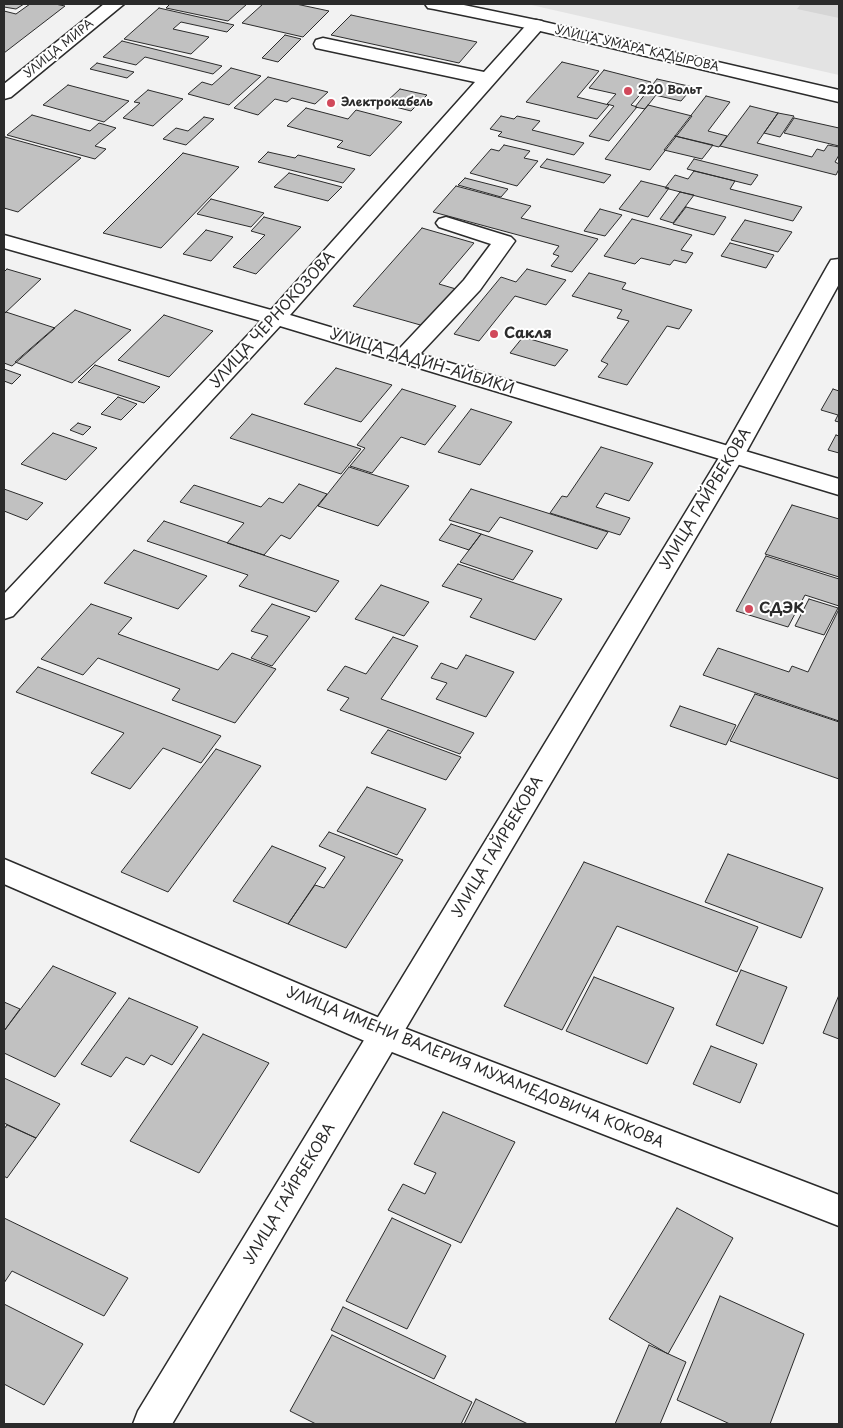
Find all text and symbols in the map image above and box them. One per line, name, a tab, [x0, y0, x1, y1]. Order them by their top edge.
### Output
street label: УЛИЦА МИРА	[21, 17, 97, 81]
street label: УЛИЦА УМАРА КАДЫРОВА	[554, 23, 720, 75]
place label: 220 Вольт	[638, 84, 702, 98]
marker: 220 Вольт	[622, 85, 634, 97]
place label: Электрокабель	[341, 96, 433, 110]
marker: Электрокабель	[325, 97, 337, 109]
street label: УЛИЦА ЧЕРНОКОЗОВА	[207, 248, 339, 392]
street label: УЛИЦА ДАДИН-АЙБИКИ	[328, 325, 516, 399]
place label: Сакля	[504, 325, 552, 343]
marker: Сакля	[488, 328, 500, 340]
street label: УЛИЦА ГАЙРБЕКОВА	[657, 425, 755, 573]
place label: СДЭК	[759, 600, 804, 618]
marker: СДЭК	[743, 603, 755, 615]
street label: УЛИЦА ГАЙРБЕКОВА	[449, 773, 547, 921]
street label: УЛИЦА ИМЕНИ ВАЛЕРИЯ МУХАМЕДОВИЧА КОКОВА	[284, 984, 666, 1152]
street label: УЛИЦА ГАЙРБЕКОВА	[241, 1120, 339, 1268]

